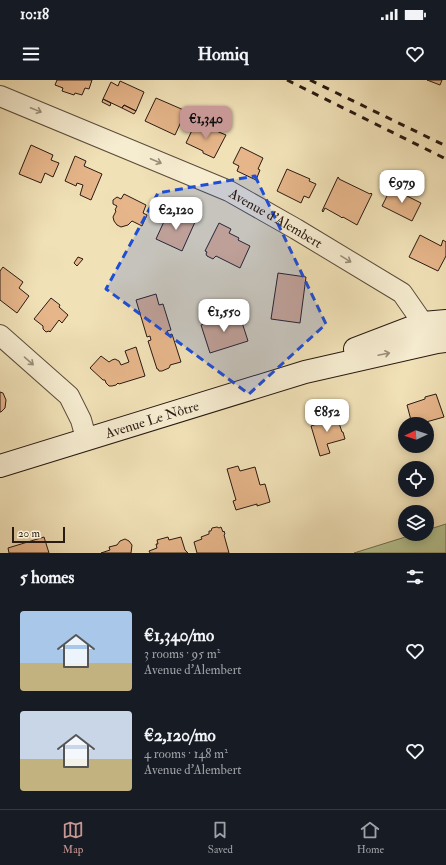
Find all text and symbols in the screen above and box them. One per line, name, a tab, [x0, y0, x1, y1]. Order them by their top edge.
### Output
text: 10:18	[20, 5, 49, 24]
icon: menu	[20, 43, 42, 65]
text: Homiq	[197, 43, 249, 66]
icon: heart	[404, 43, 426, 65]
pin: €1,340	[173, 106, 239, 140]
one-way arrow	[30, 107, 42, 115]
text: €1,340	[189, 111, 223, 127]
one-way arrow	[149, 158, 161, 165]
pin: €979	[378, 170, 426, 204]
text: €979	[389, 175, 415, 191]
street label: Avenue d'Alembert	[225, 184, 326, 252]
pin: €2,120	[143, 197, 209, 231]
text: €2,120	[158, 202, 194, 218]
one-way arrow	[340, 255, 351, 263]
pin: €1,550	[191, 299, 257, 333]
text: €1,550	[207, 304, 241, 320]
one-way arrow	[377, 349, 390, 357]
one-way arrow	[24, 356, 34, 365]
street label: Avenue Le Nôtre	[102, 397, 201, 442]
pin: €852	[303, 399, 351, 433]
text: €852	[314, 404, 340, 420]
north arrow	[398, 417, 434, 453]
map controls	[398, 417, 434, 541]
button: locate	[398, 461, 434, 497]
button: layers	[398, 505, 434, 541]
scale bar	[12, 525, 65, 544]
text: 20 m	[18, 527, 40, 540]
icon: filters	[404, 566, 426, 588]
text: 5 homes	[20, 567, 74, 588]
text: €1,340/mo	[144, 625, 214, 646]
icon: home	[52, 627, 100, 675]
icon: heart	[404, 640, 426, 662]
text: 3 rooms · 95 m²	[144, 646, 220, 662]
text: Avenue d'Alembert	[144, 662, 241, 678]
text: €2,120/mo	[144, 725, 216, 746]
icon: home	[52, 727, 100, 775]
icon: heart	[404, 740, 426, 762]
text: 4 rooms · 148 m²	[144, 746, 228, 762]
text: Avenue d'Alembert	[144, 762, 241, 778]
tab: Map	[62, 819, 84, 856]
tab: Saved	[208, 819, 233, 856]
tab: Home	[357, 819, 384, 856]

